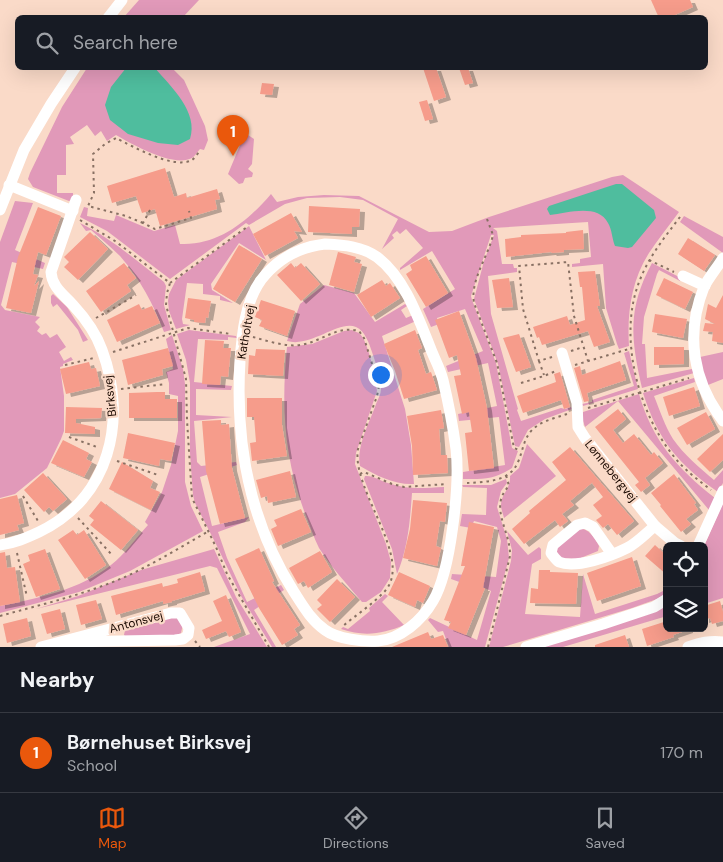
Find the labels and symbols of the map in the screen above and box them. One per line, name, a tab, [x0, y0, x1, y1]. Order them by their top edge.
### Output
pin: 1	[217, 115, 249, 156]
street label: Katholtvej	[233, 303, 259, 360]
your location	[368, 362, 394, 388]
street label: Birksvej	[100, 374, 120, 418]
street label: Lønnebergvej	[581, 437, 641, 505]
street label: Antonsvej	[107, 607, 165, 637]

